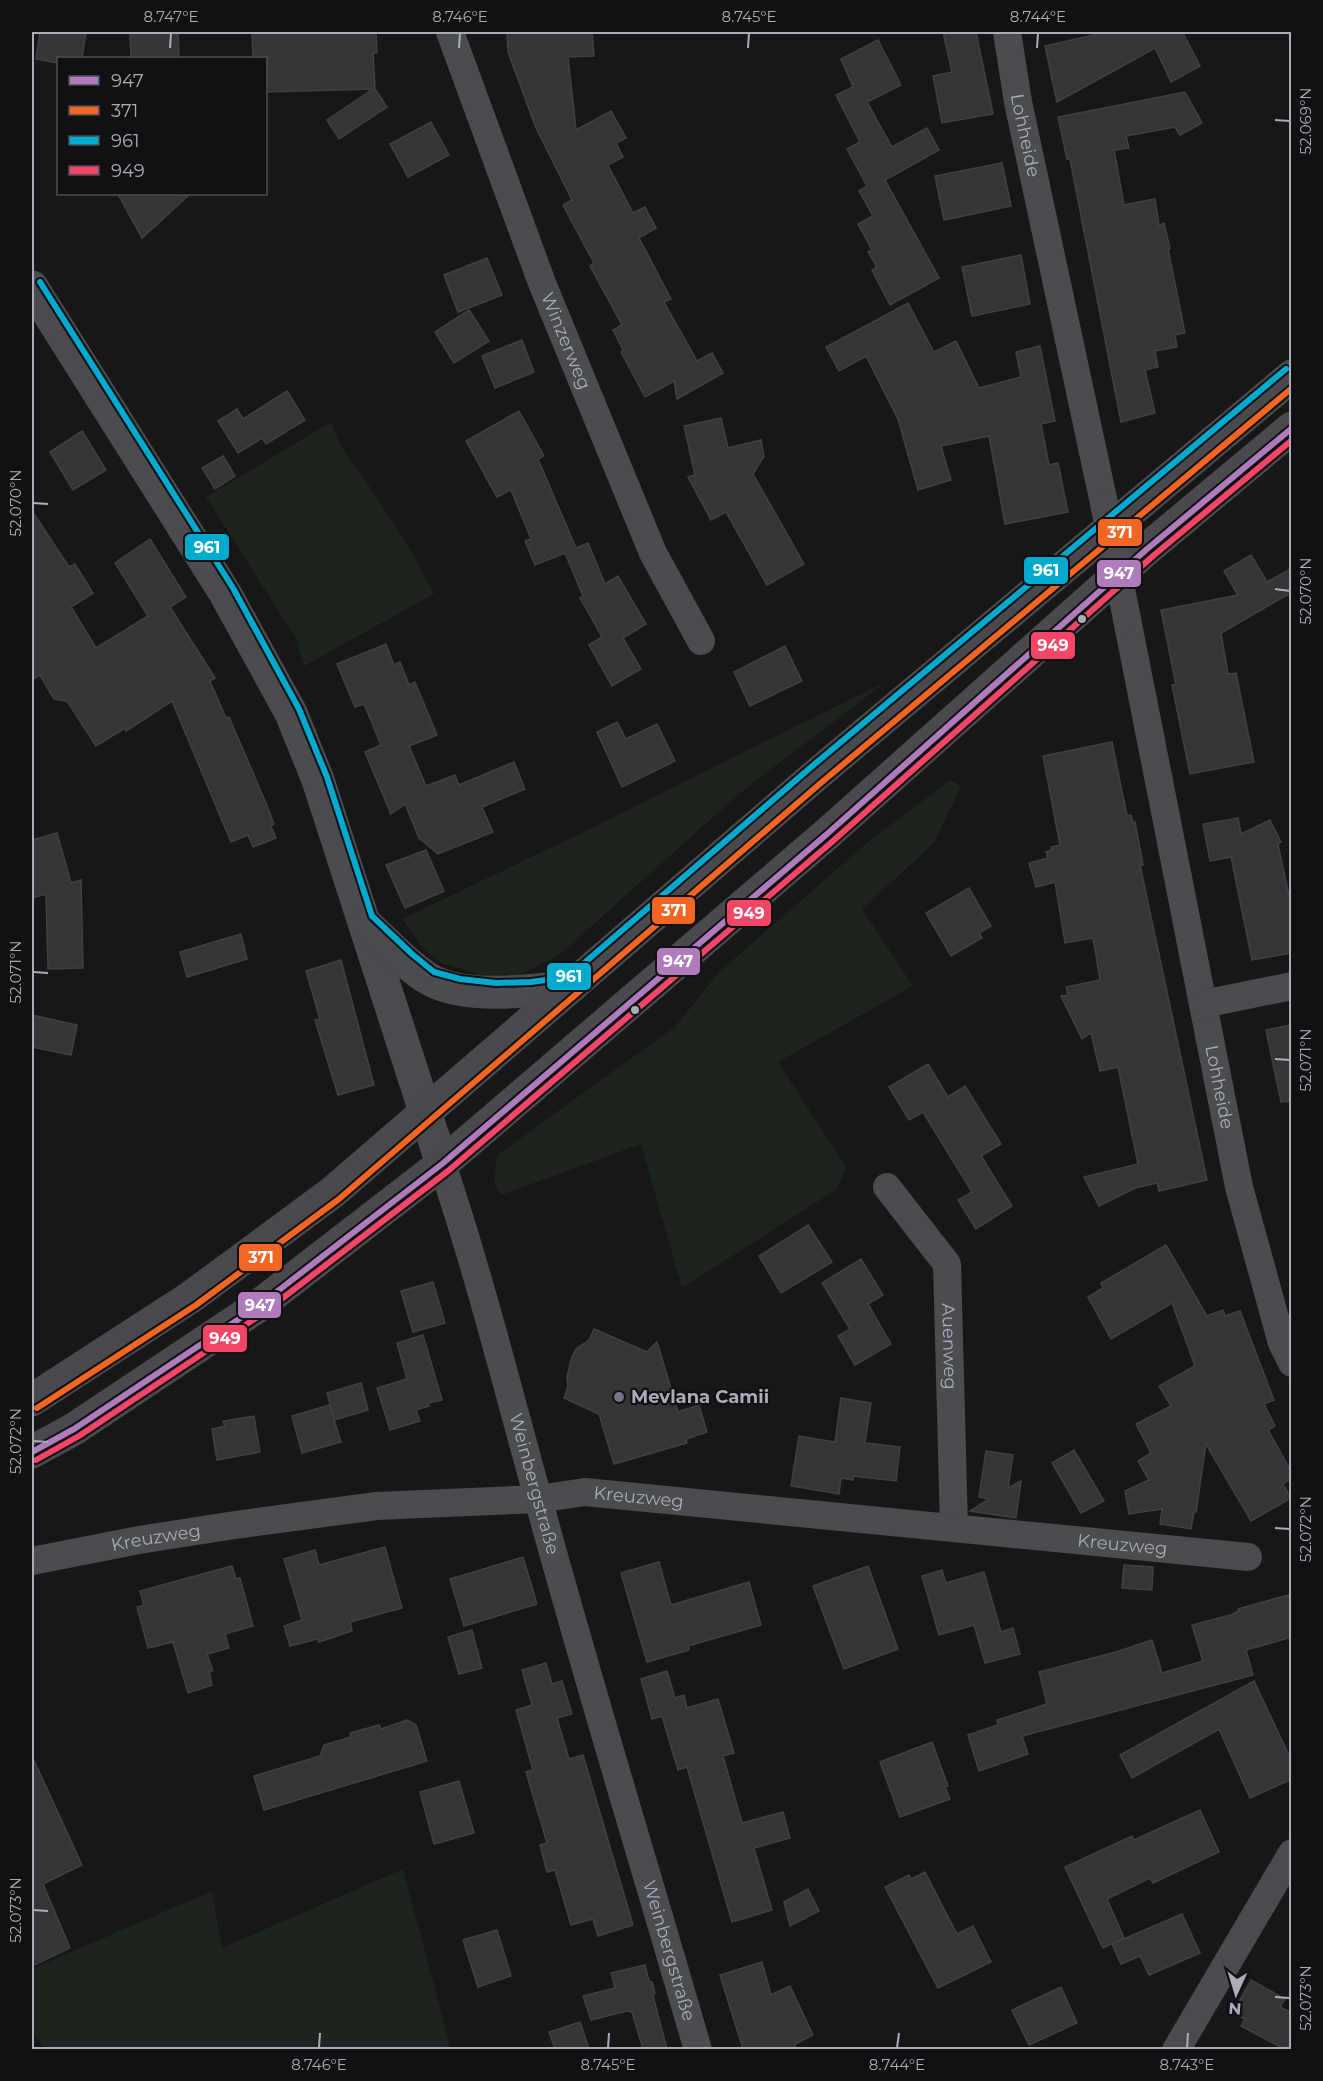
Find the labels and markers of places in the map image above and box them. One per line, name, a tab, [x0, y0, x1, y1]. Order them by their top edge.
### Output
unlabelled marker	[1076, 613, 1088, 625]
unlabelled marker	[629, 1004, 641, 1016]
place label: Mevlana Camii	[631, 1386, 769, 1408]
marker: Mevlana Camii	[612, 1390, 626, 1404]

